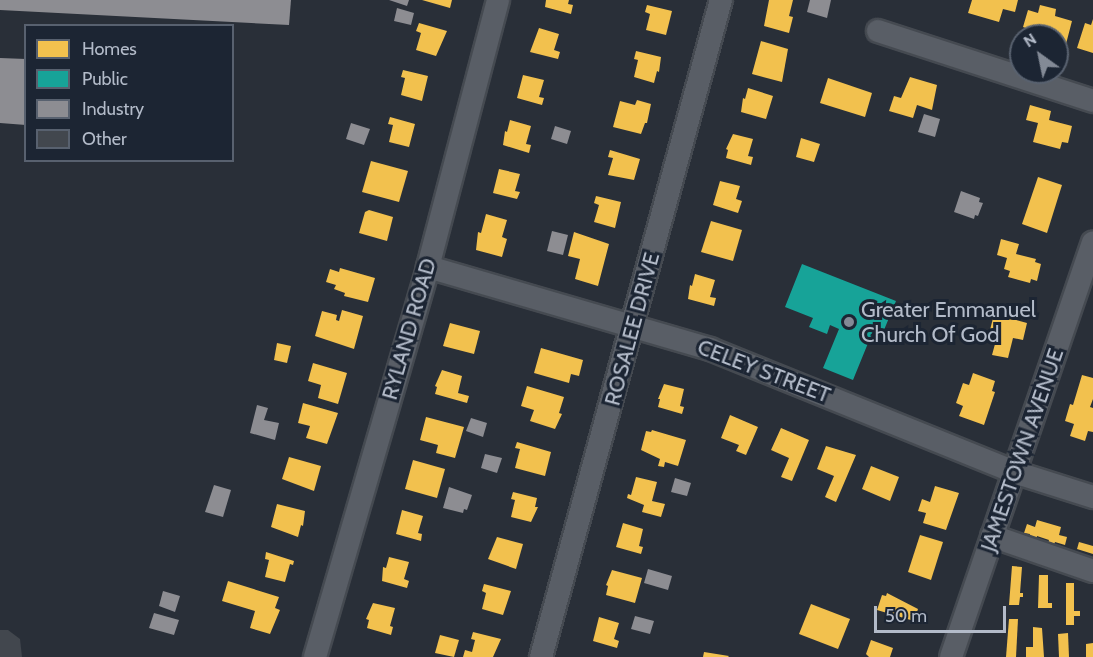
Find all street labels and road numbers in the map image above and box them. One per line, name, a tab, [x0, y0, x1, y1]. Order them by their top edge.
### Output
street label: ROSALEE DRIVE	[599, 250, 665, 408]
street label: RYLAND ROAD	[376, 255, 442, 403]
street label: CELEY STREET	[694, 334, 834, 408]
street label: JAMESTOWN AVENUE	[975, 345, 1069, 555]

